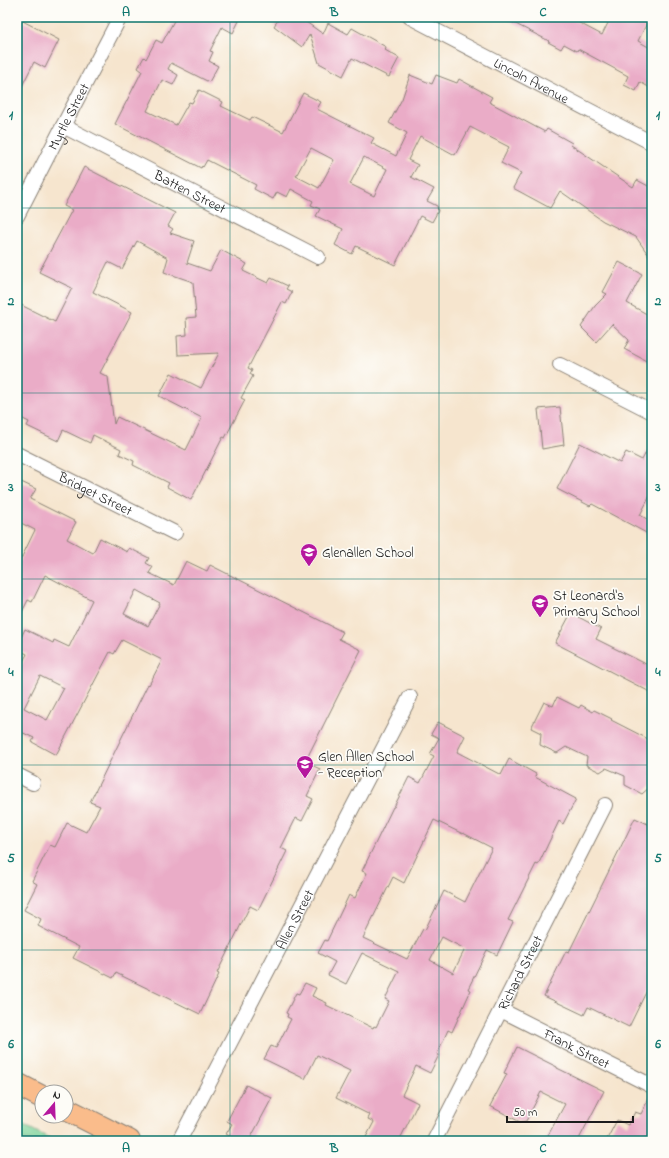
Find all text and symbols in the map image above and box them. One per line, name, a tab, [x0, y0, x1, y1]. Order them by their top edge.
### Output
text: A	[122, 3, 130, 22]
text: B	[329, 3, 339, 22]
text: C	[539, 3, 547, 22]
street label: Lincoln Avenue	[489, 53, 573, 110]
street label: Myrtle Street	[43, 80, 96, 154]
text: 1	[9, 106, 14, 125]
text: 1	[656, 106, 661, 125]
street label: Batten Street	[149, 165, 229, 220]
text: 2	[7, 292, 15, 311]
text: 2	[654, 292, 662, 311]
street label: Bridget Street	[54, 467, 136, 522]
text: 3	[7, 478, 14, 497]
text: 3	[654, 478, 661, 497]
school or university icon: Glenallen School	[299, 542, 319, 567]
place label: Glenallen School	[322, 543, 414, 564]
place label: St Leonard's Primary School	[553, 586, 640, 624]
school or university icon: St Leonard's Primary School	[530, 593, 550, 618]
text: 4	[7, 663, 14, 682]
text: 4	[654, 663, 661, 682]
place label: Glen Allen School - Reception	[318, 747, 414, 784]
school or university icon: Glen Allen School - Reception	[295, 754, 315, 779]
text: 5	[7, 849, 15, 868]
text: 5	[654, 849, 662, 868]
street label: Allen Street	[271, 886, 320, 954]
street label: Richard Street	[493, 932, 549, 1014]
street label: Frank Street	[539, 1024, 613, 1075]
text: 6	[7, 1035, 14, 1054]
text: 6	[654, 1035, 661, 1054]
north arrow	[34, 1084, 74, 1124]
text: N	[51, 1087, 63, 1104]
scale bar	[507, 1098, 633, 1124]
text: 50 m	[513, 1104, 537, 1122]
text: A	[122, 1139, 130, 1158]
text: B	[329, 1139, 339, 1158]
text: C	[539, 1139, 547, 1158]

